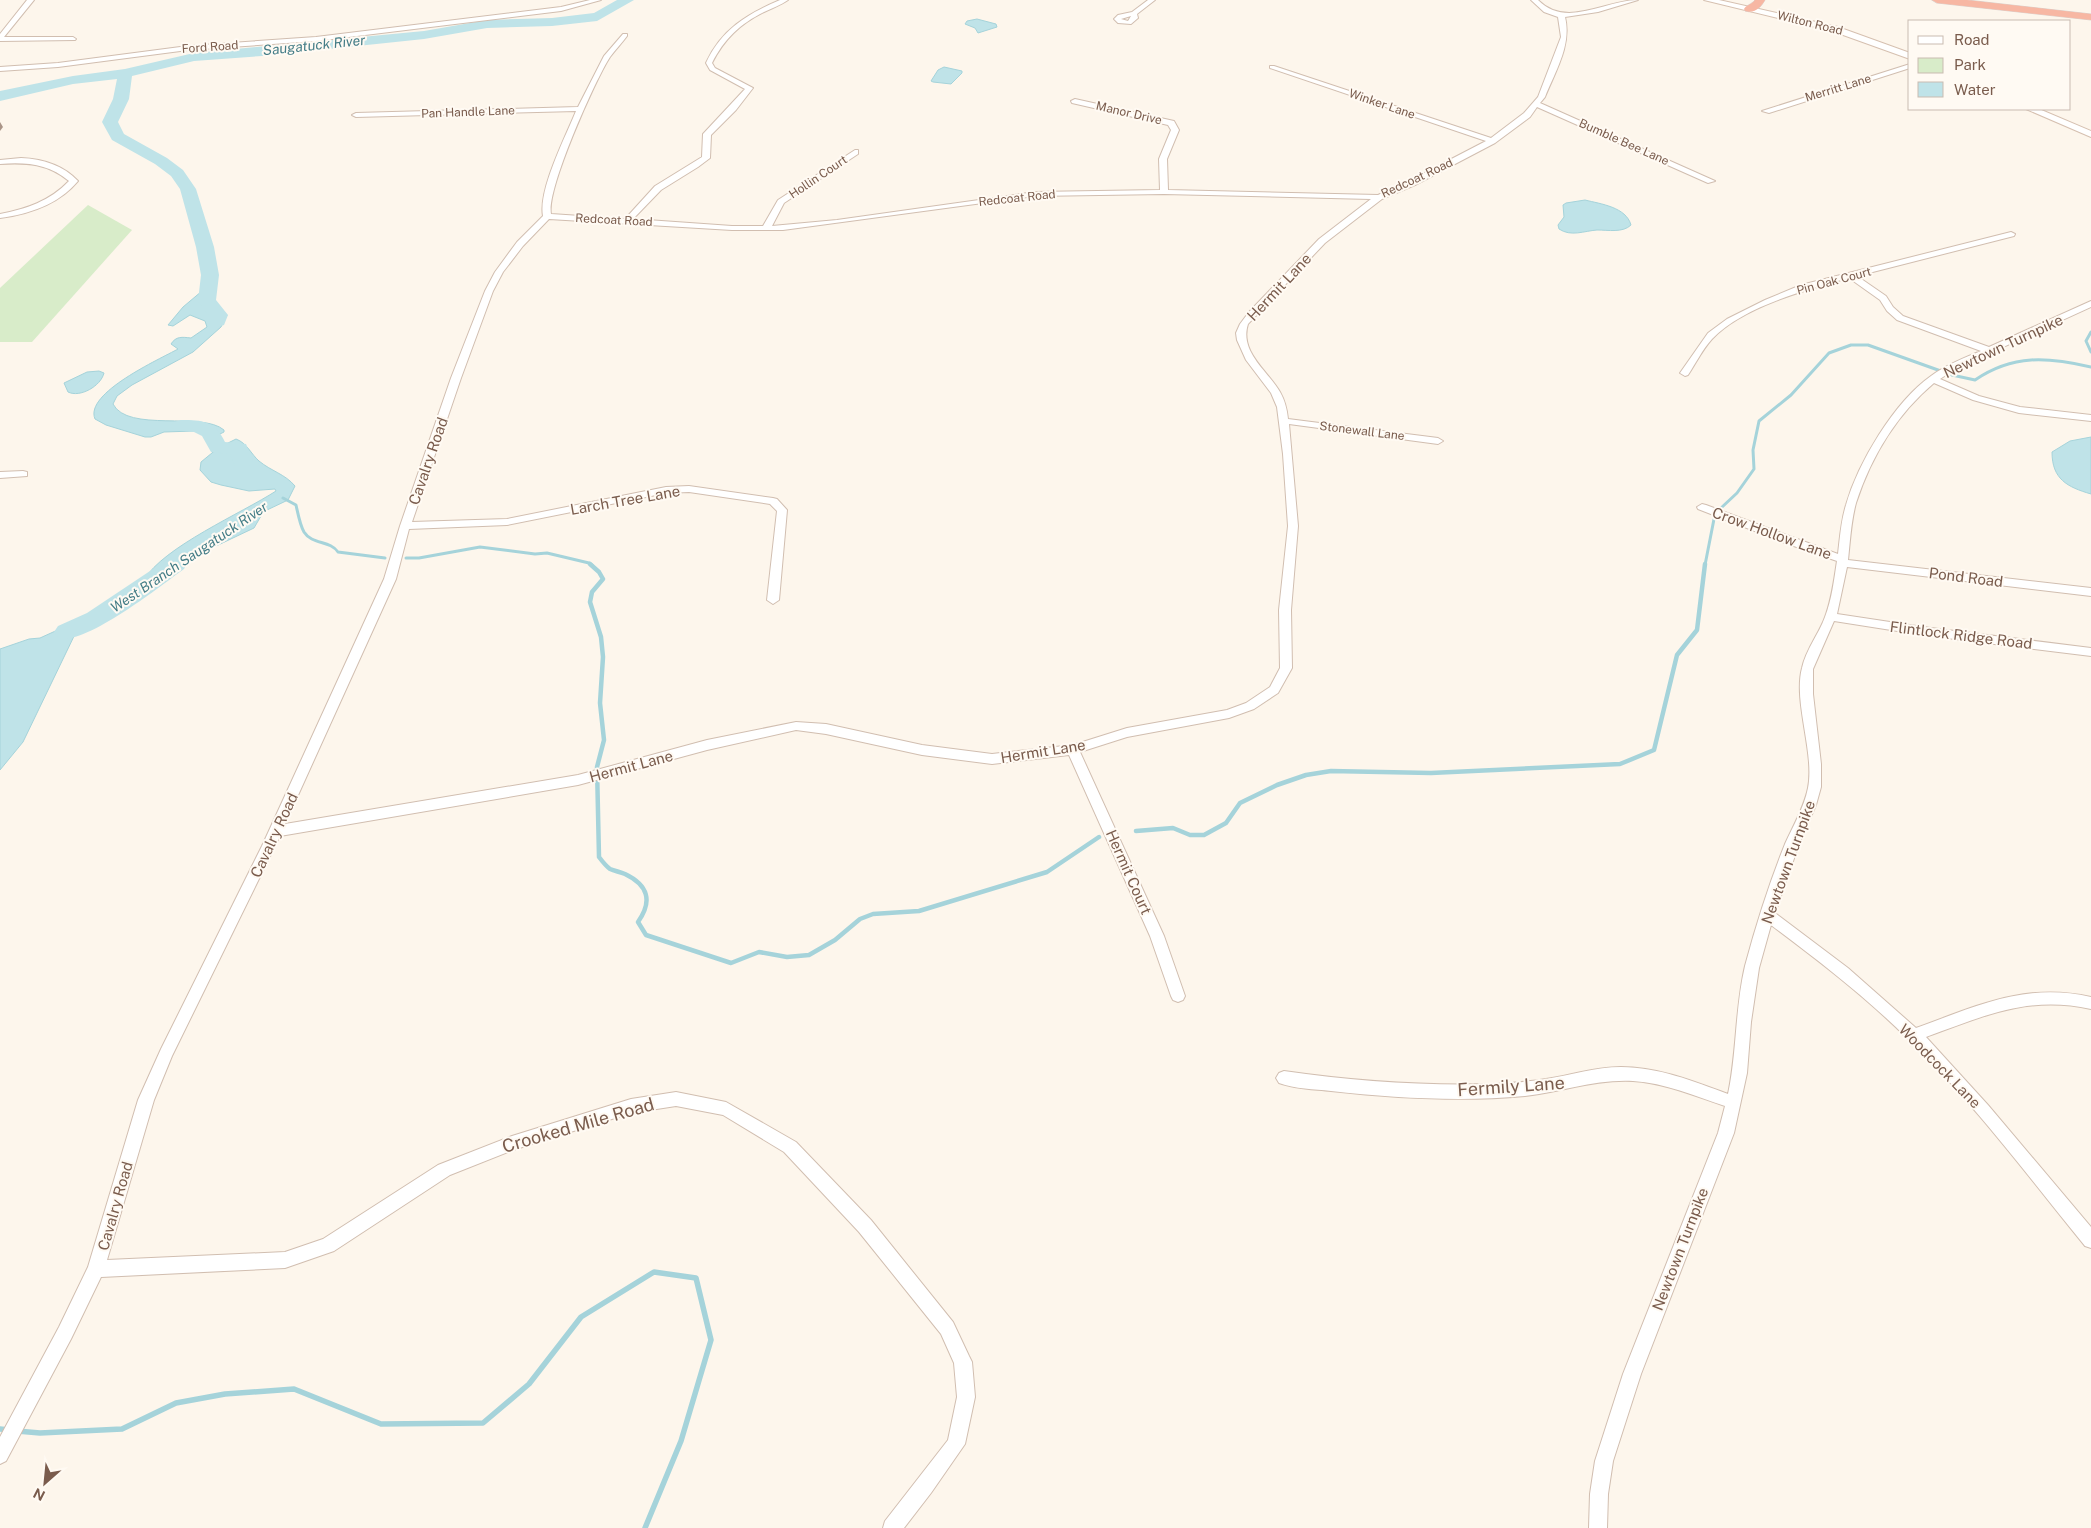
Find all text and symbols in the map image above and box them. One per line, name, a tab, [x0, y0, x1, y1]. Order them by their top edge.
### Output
street label: Wilton Road	[1776, 8, 1844, 38]
legend	[1908, 20, 2071, 110]
text: Road	[1954, 31, 1990, 48]
water label: Saugatuck River	[262, 32, 367, 58]
street label: Ford Road	[181, 38, 239, 56]
text: Park	[1954, 56, 1986, 73]
street label: Merritt Lane	[1803, 71, 1873, 105]
text: Water	[1954, 81, 1996, 98]
street label: Winker Lane	[1347, 86, 1417, 122]
street label: Manor Drive	[1095, 99, 1164, 127]
street label: Pan Handle Lane	[421, 103, 515, 121]
street label: Bumble Bee Lane	[1577, 116, 1671, 168]
street label: Hollin Court	[786, 152, 850, 202]
street label: Redcoat Road	[1379, 155, 1455, 201]
street label: Redcoat Road	[978, 187, 1056, 209]
street label: Redcoat Road	[575, 211, 653, 229]
street label: Hermit Lane	[1244, 250, 1314, 324]
street label: Pin Oak Court	[1795, 264, 1873, 298]
street label: Newtown Turnpike	[1940, 311, 2066, 381]
street label: Cavalry Road	[405, 415, 451, 507]
street label: Stonewall Lane	[1319, 419, 1406, 443]
street label: Larch Tree Lane	[569, 482, 681, 518]
water label: West Branch Saugatuck River	[108, 498, 271, 616]
street label: Crow Hollow Lane	[1710, 504, 1834, 562]
street label: Pond Road	[1928, 564, 2004, 590]
street label: Flintlock Ridge Road	[1889, 618, 2033, 652]
street label: Hermit Lane	[999, 736, 1087, 766]
street label: Hermit Lane	[587, 747, 675, 785]
street label: Cavalry Road	[247, 790, 301, 880]
street label: Newtown Turnpike	[1758, 798, 1818, 926]
street label: Hermit Court	[1103, 827, 1155, 917]
street label: Woodcock Lane	[1896, 1020, 1984, 1112]
street label: Fermily Lane	[1457, 1072, 1565, 1100]
street label: Crooked Mile Road	[500, 1093, 656, 1157]
street label: Cavalry Road	[94, 1160, 136, 1252]
street label: Newtown Turnpike	[1649, 1185, 1711, 1313]
north arrow	[20, 1458, 70, 1508]
text: N	[31, 1485, 48, 1504]

